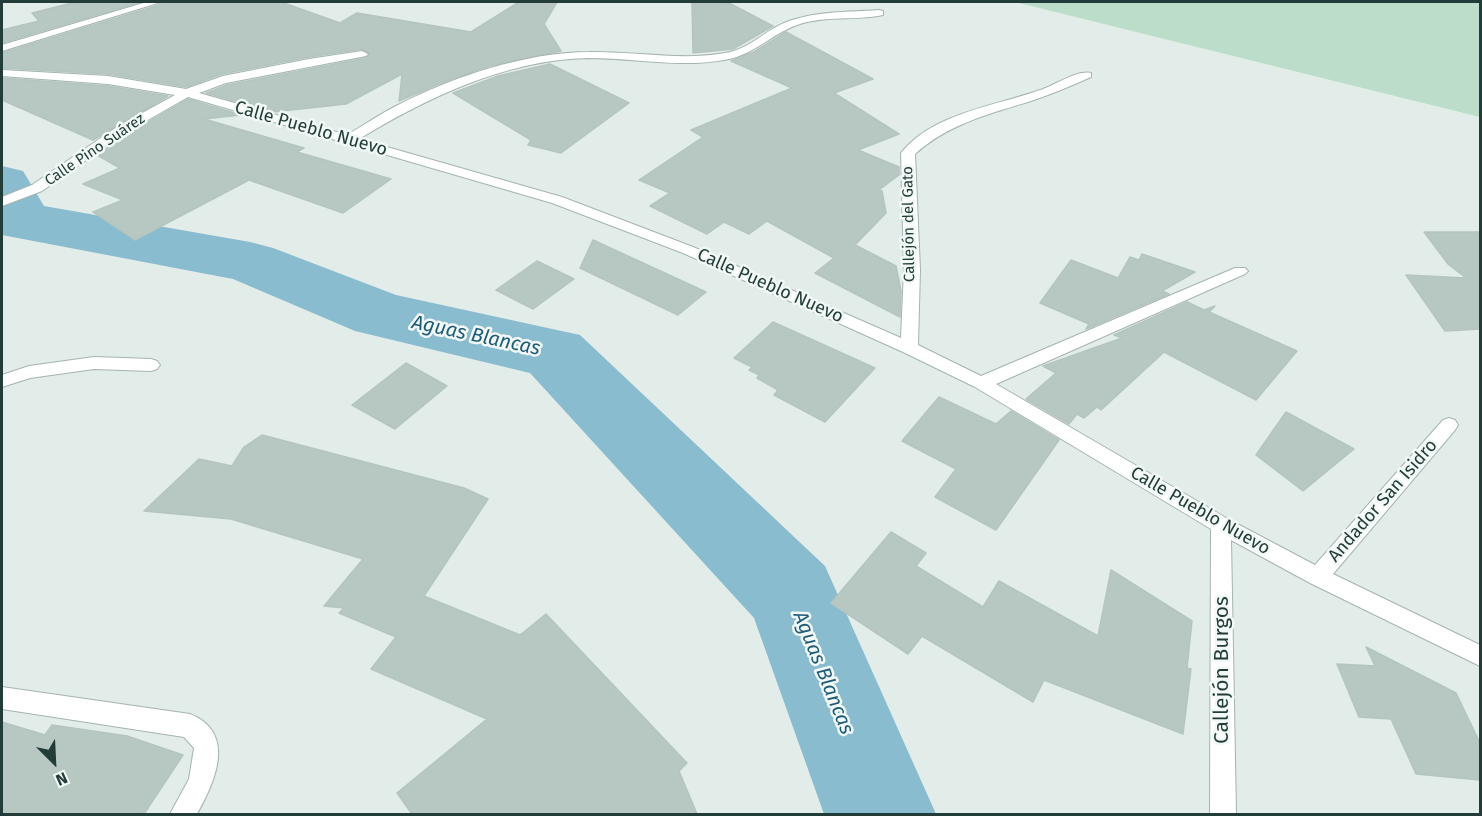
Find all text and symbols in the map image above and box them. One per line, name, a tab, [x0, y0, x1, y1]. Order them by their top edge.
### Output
street label: Calle Pueblo Nuevo	[232, 97, 390, 161]
street label: Calle Pino Suárez	[42, 110, 148, 190]
street label: Callejón del Gato	[899, 166, 919, 282]
street label: Calle Pueblo Nuevo	[694, 244, 846, 328]
water label: Aguas Blancas	[410, 311, 542, 361]
street label: Andador San Isidro	[1324, 435, 1442, 567]
street label: Calle Pueblo Nuevo	[1126, 462, 1274, 560]
street label: Callejón Burgos	[1209, 596, 1235, 744]
water label: Aguas Blancas	[787, 608, 859, 738]
north arrow	[24, 732, 84, 792]
text: N	[53, 768, 70, 790]

